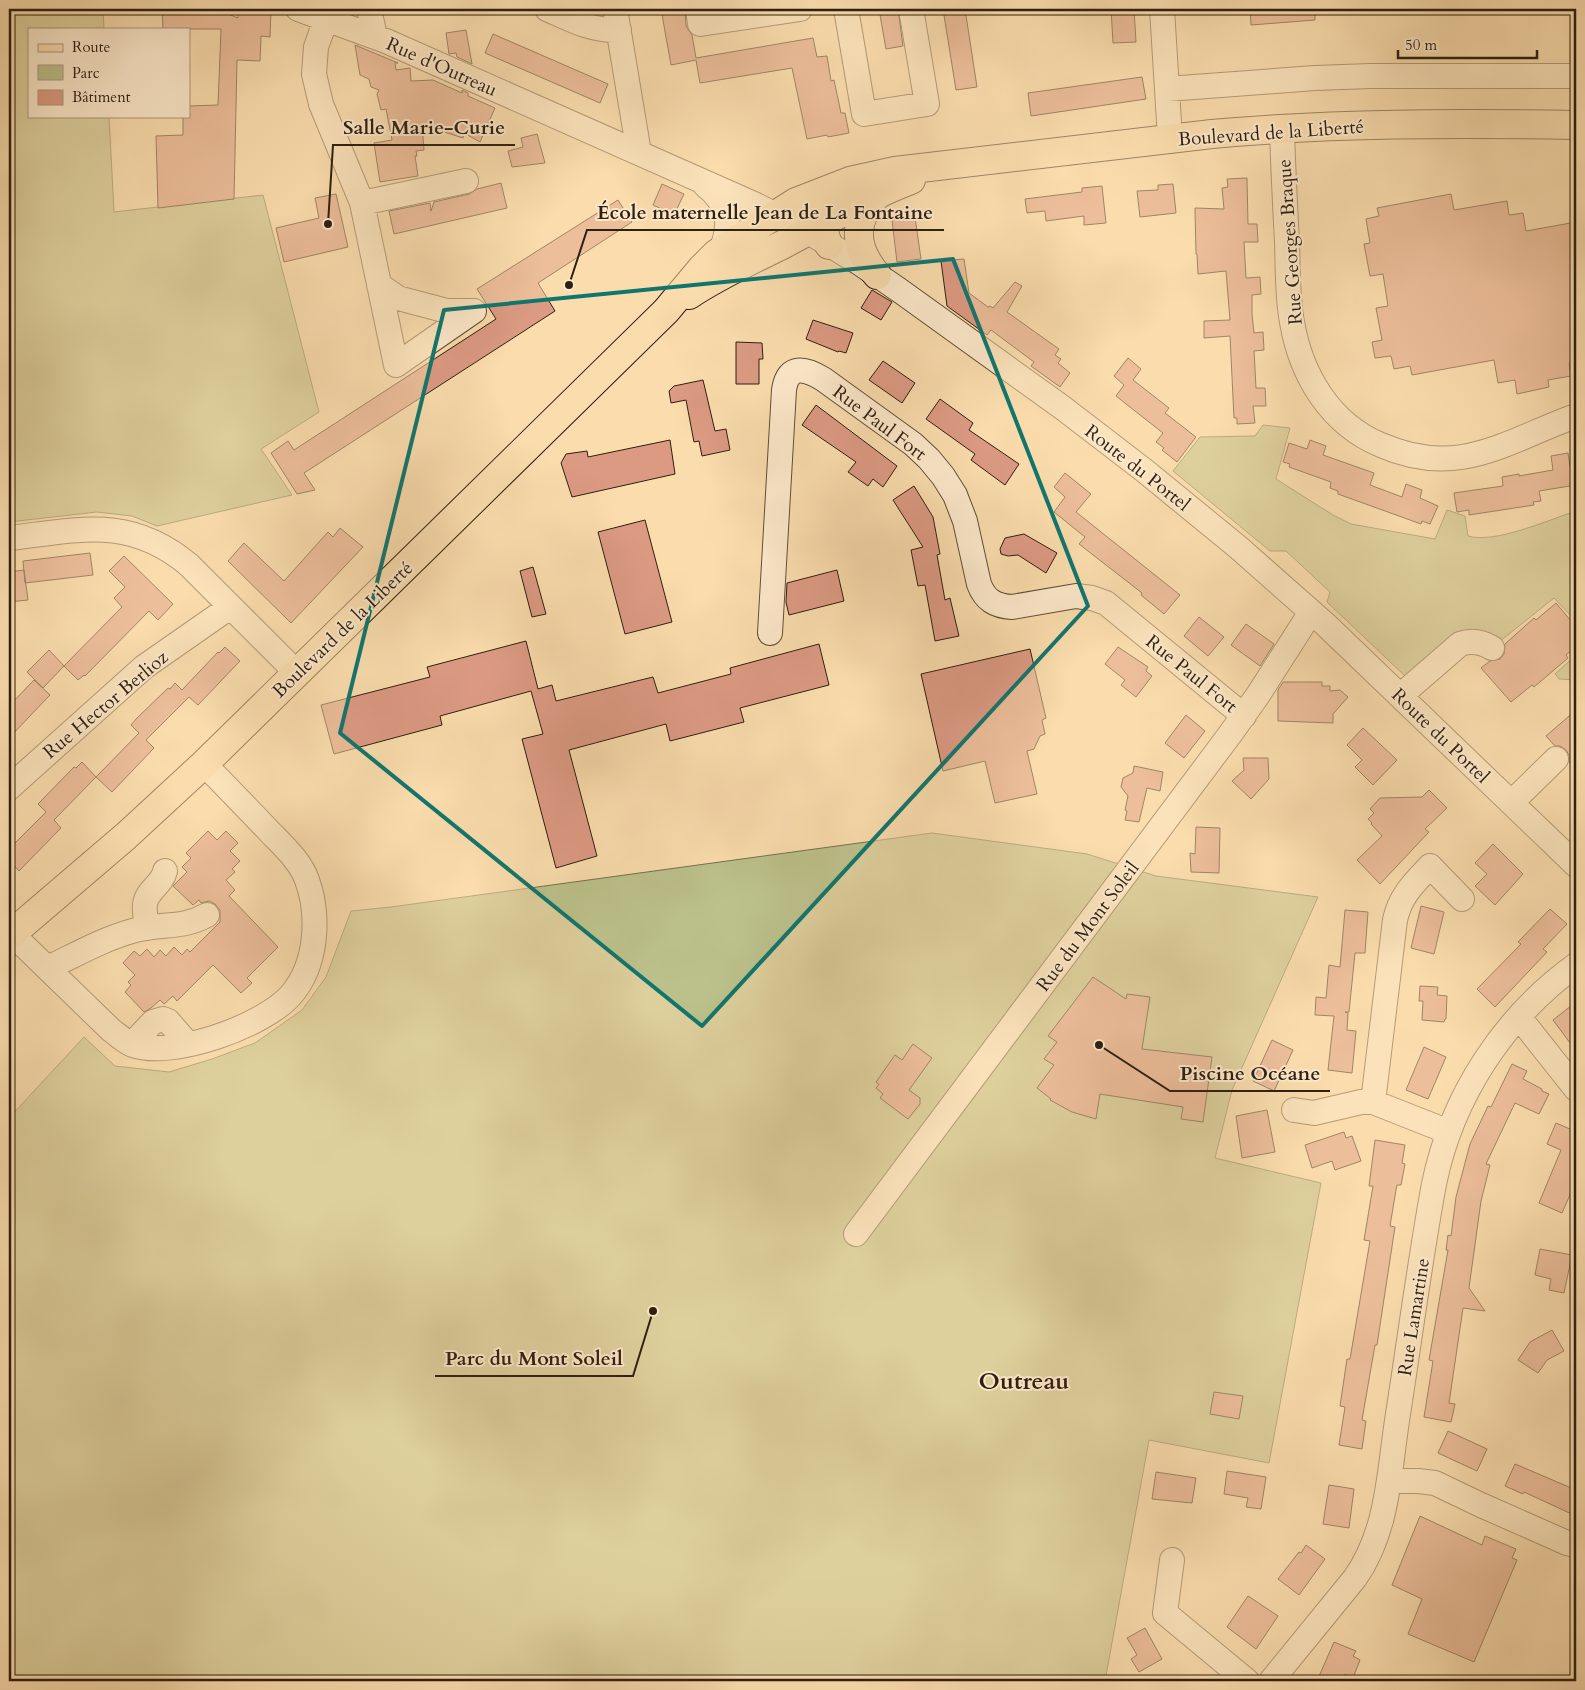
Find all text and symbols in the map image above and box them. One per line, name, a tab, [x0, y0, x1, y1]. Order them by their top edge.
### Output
legend	[28, 28, 190, 118]
scale bar	[1398, 28, 1536, 60]
street label: Rue d'Outreau	[382, 31, 501, 103]
text: 50 m	[1405, 35, 1437, 55]
text: Route	[72, 37, 110, 57]
text: Parc	[72, 63, 100, 83]
text: Bâtiment	[72, 87, 131, 107]
callout: Salle Marie-Curie	[333, 110, 515, 145]
text: Salle Marie-Curie	[343, 114, 505, 141]
street label: Boulevard de la Liberté	[1177, 114, 1365, 152]
street label: Rue Georges Braque	[1271, 158, 1309, 326]
callout: École maternelle Jean de La Fontaine	[587, 195, 944, 230]
text: École maternelle Jean de La Fontaine	[597, 199, 933, 226]
street label: Rue Paul Fort	[827, 379, 932, 467]
street label: Route du Portel	[1079, 418, 1196, 517]
street label: Boulevard de la Liberté	[267, 556, 419, 704]
street label: Rue Paul Fort	[1140, 629, 1243, 719]
street label: Rue Hector Berlioz	[37, 644, 174, 765]
street label: Route du Portel	[1386, 682, 1495, 789]
street label: Rue du Mont Soleil	[1030, 856, 1145, 997]
callout: Piscine Océane	[1170, 1056, 1330, 1091]
text: Piscine Océane	[1180, 1060, 1320, 1087]
street label: Rue Lamartine	[1392, 1256, 1436, 1378]
callout: Parc du Mont Soleil	[435, 1341, 633, 1376]
text: Parc du Mont Soleil	[445, 1345, 623, 1372]
district label: Outreau	[979, 1365, 1069, 1398]

